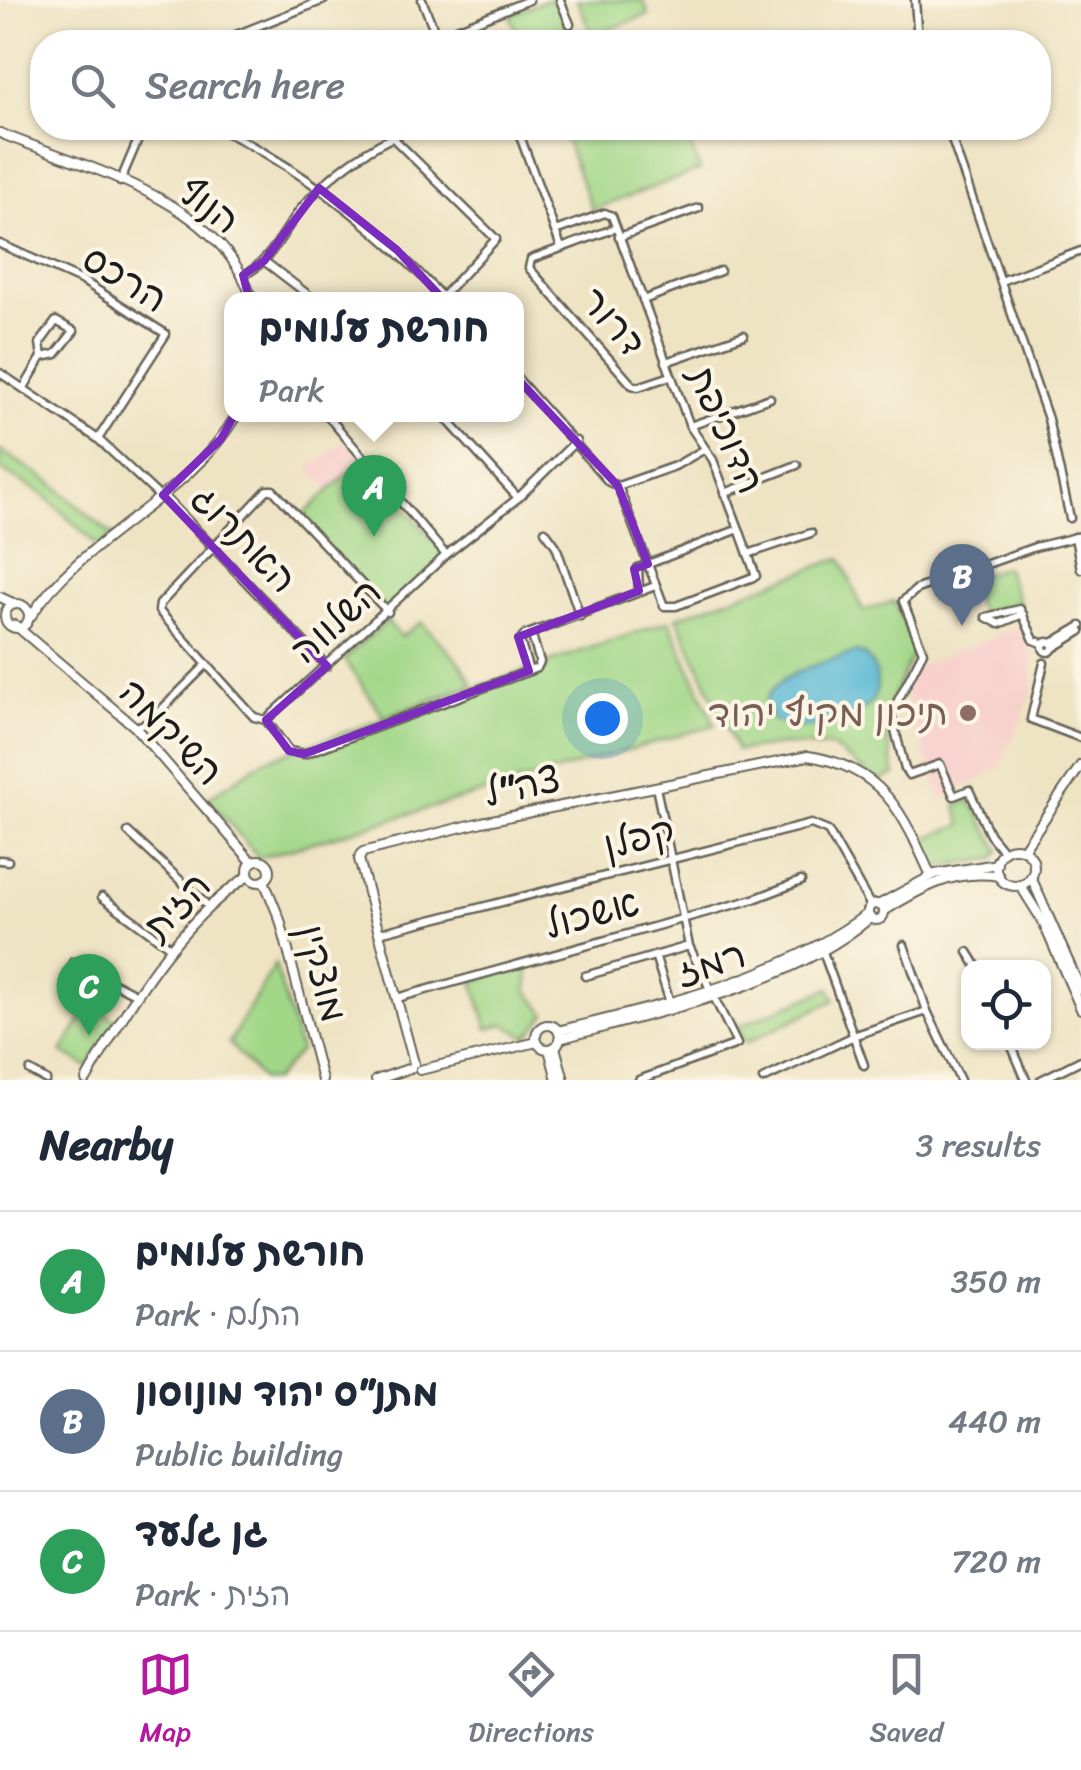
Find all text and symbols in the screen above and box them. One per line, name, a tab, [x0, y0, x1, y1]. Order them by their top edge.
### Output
search box	[30, 30, 1051, 140]
text: Search here	[145, 52, 345, 119]
icon: search	[65, 58, 120, 113]
street label: הנוף	[163, 160, 255, 252]
street label: הרכס	[69, 226, 181, 332]
street label: דרור	[563, 271, 663, 373]
popup	[224, 292, 524, 422]
text: חורשת עלומים	[259, 295, 489, 362]
street label: הדוכיפת	[667, 353, 784, 505]
text: Park	[259, 362, 324, 419]
pin: A	[342, 454, 406, 537]
street label: האתרוג	[174, 468, 314, 610]
pin: B	[930, 544, 994, 626]
street label: השלווה	[274, 561, 398, 681]
street label: השיקמה	[102, 662, 240, 802]
place label: תיכון מקיף יהוד	[708, 680, 948, 747]
your location	[577, 693, 628, 744]
marker: תיכון מקיף יהוד	[957, 702, 979, 724]
street label: צה"ל	[477, 745, 567, 827]
street label: קפלן	[596, 797, 682, 879]
street label: הזית	[125, 855, 228, 958]
street label: אשכול	[537, 869, 647, 959]
street label: מוצקין	[277, 916, 367, 1030]
street label: רמז	[667, 921, 755, 1007]
pin: C	[56, 954, 122, 1036]
map controls	[961, 960, 1051, 1050]
button: locate	[961, 960, 1051, 1050]
text: Nearby	[40, 1108, 173, 1182]
text: 3 results	[916, 1117, 1041, 1174]
text: חורשת עלומים	[135, 1219, 365, 1286]
text: A	[62, 1253, 83, 1310]
text: 350 m	[951, 1253, 1041, 1310]
text: Park · התלם	[135, 1286, 301, 1343]
text: מתנ"ס יהוד מונוסון	[135, 1359, 438, 1426]
text: B	[62, 1393, 83, 1450]
text: 440 m	[948, 1393, 1041, 1450]
text: Public building	[135, 1426, 343, 1483]
text: גן גלעד	[135, 1499, 268, 1566]
text: C	[63, 1533, 82, 1590]
text: 720 m	[951, 1533, 1041, 1590]
text: Park · הזית	[135, 1566, 291, 1623]
tab: Map	[138, 1647, 193, 1756]
tab: Directions	[468, 1647, 594, 1756]
tab: Saved	[869, 1647, 943, 1756]

